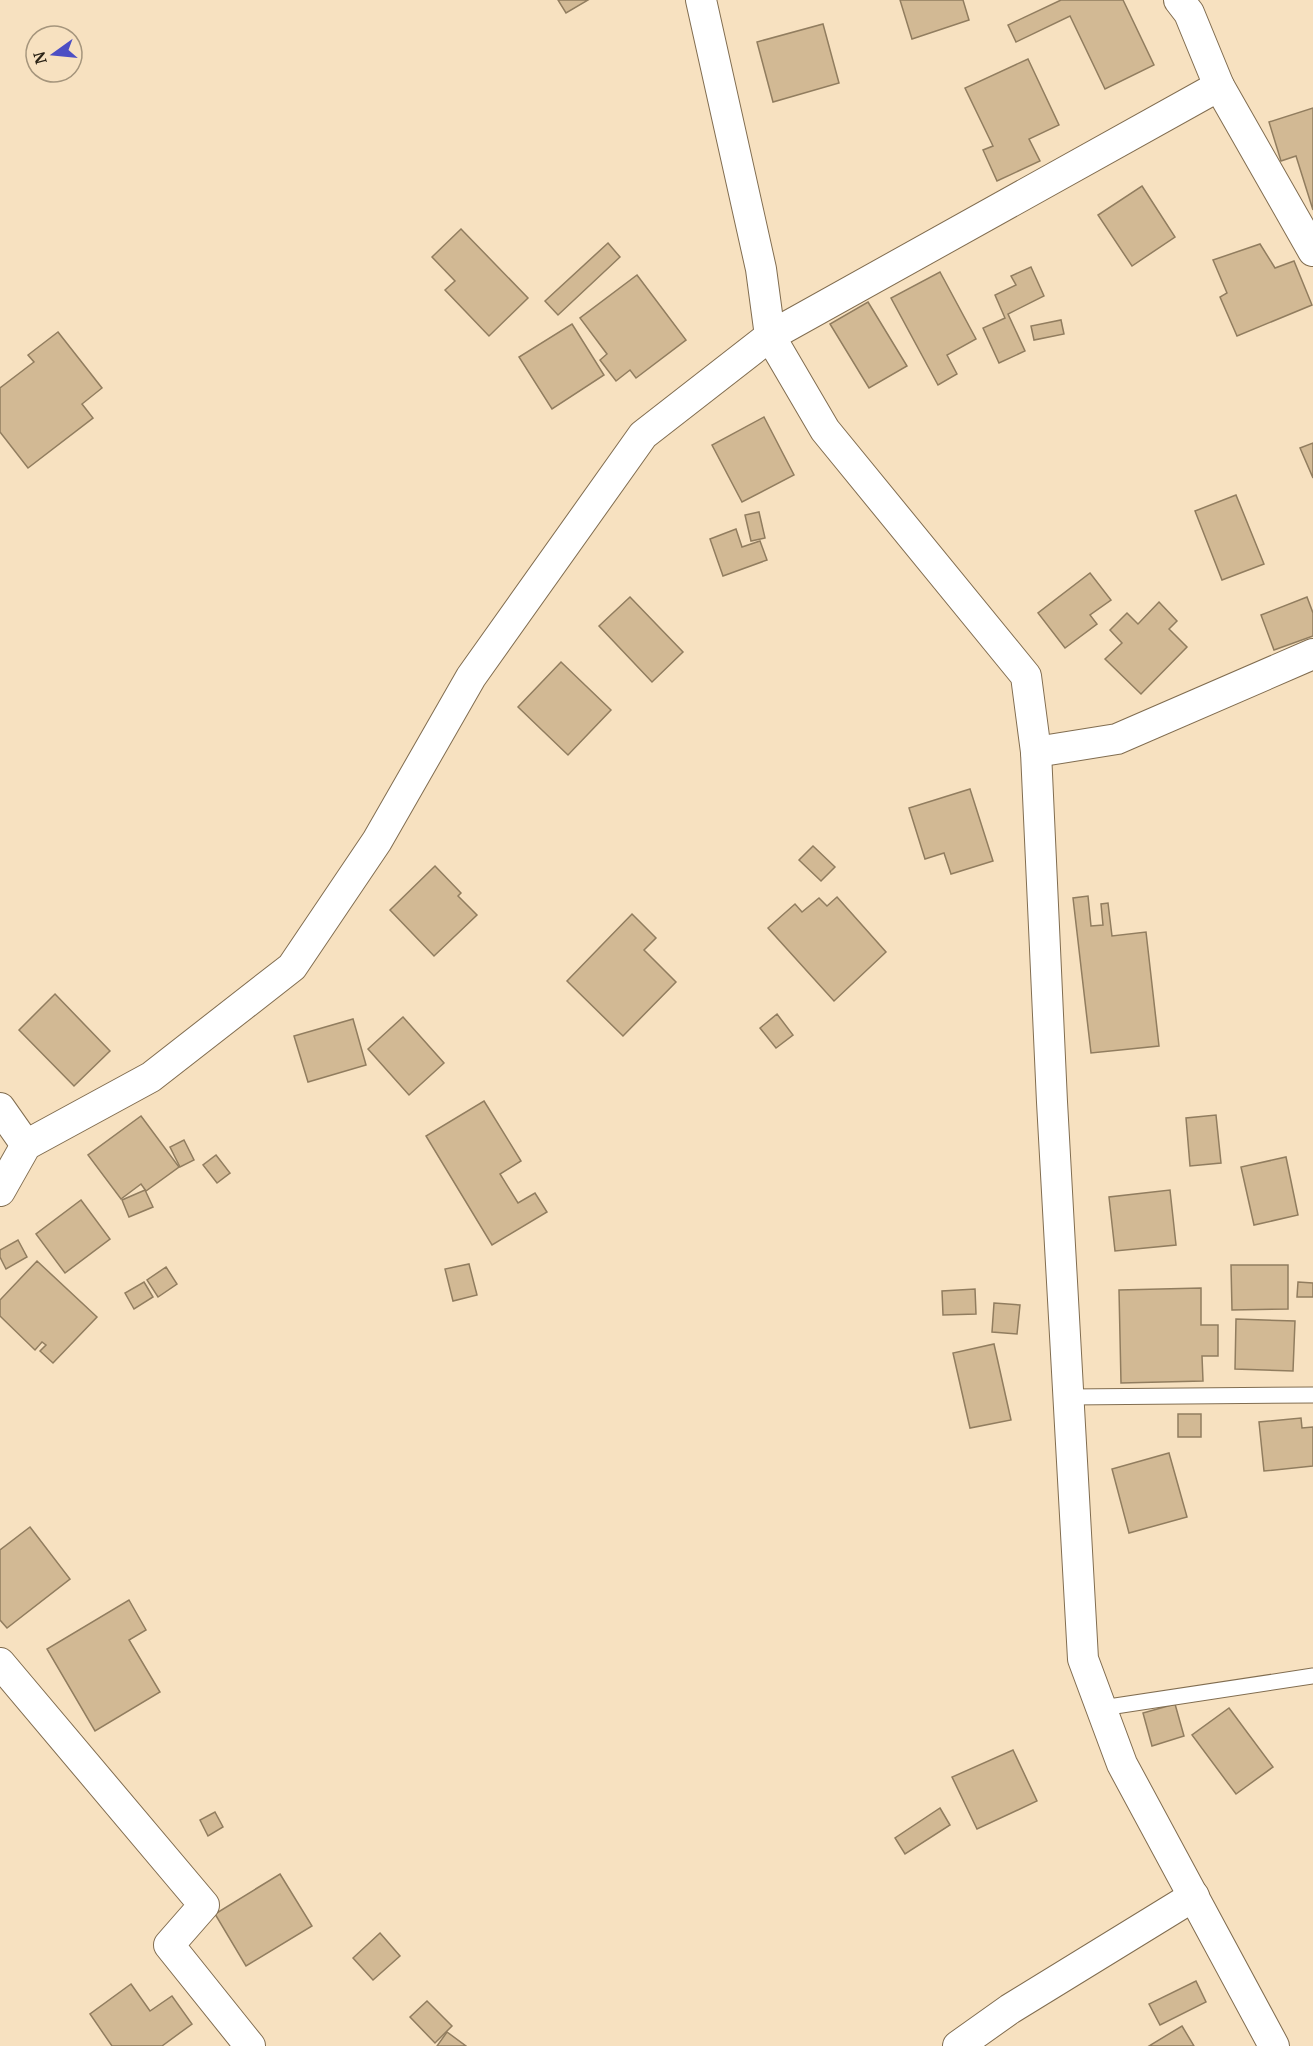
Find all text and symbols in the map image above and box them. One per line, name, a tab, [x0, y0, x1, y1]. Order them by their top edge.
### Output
north arrow	[24, 24, 84, 84]
text: N	[27, 49, 52, 67]

